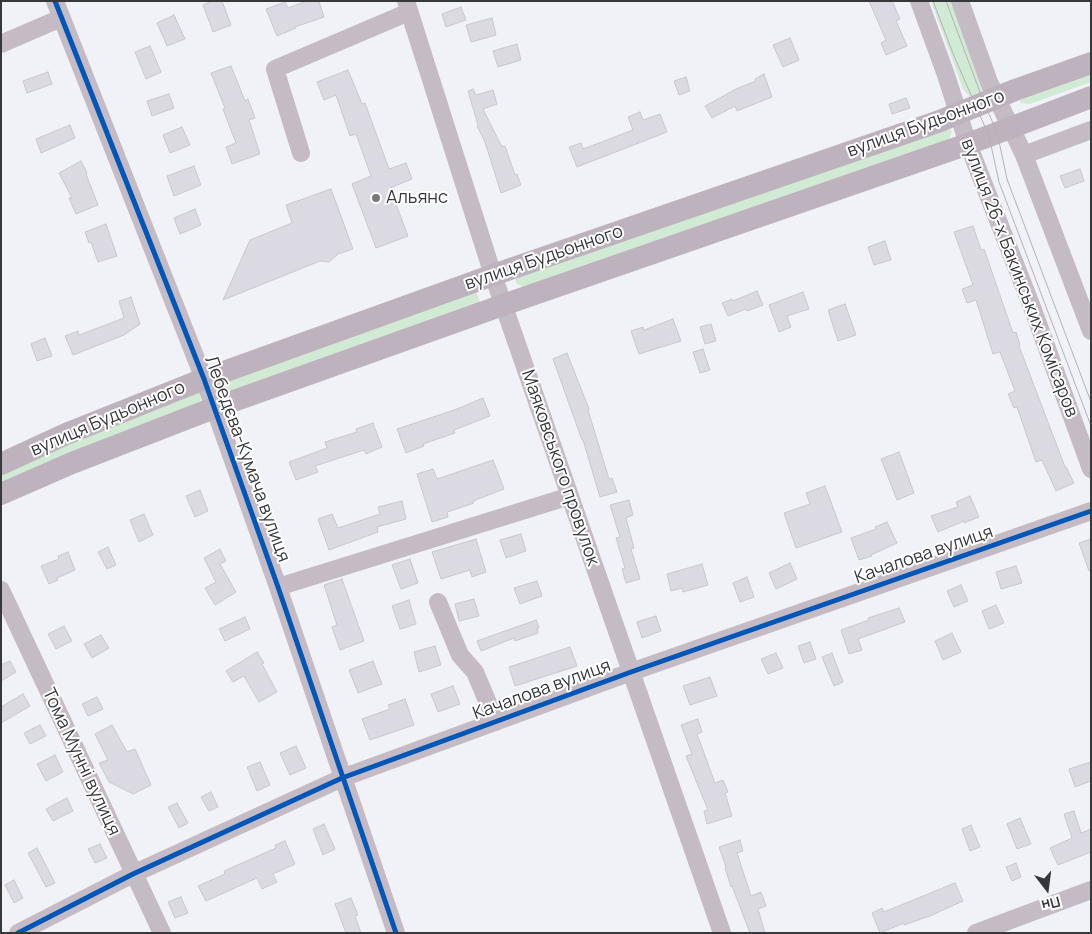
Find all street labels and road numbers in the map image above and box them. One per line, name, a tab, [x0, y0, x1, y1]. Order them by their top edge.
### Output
street label: вулиця Будьонного	[844, 85, 1008, 163]
street label: вулиця 26-х Бакинських Комісаров	[956, 136, 1082, 420]
street label: вулиця Будьонного	[462, 221, 626, 295]
street label: Лебедєва-Кумача вулиця	[200, 353, 294, 565]
street label: Маяковського провулок	[516, 367, 604, 569]
street label: вулиця Будьонного	[27, 377, 189, 461]
street label: Качалова вулиця	[852, 521, 996, 589]
street label: Качалова вулиця	[470, 655, 614, 725]
street label: Тома Мунні вулиця	[37, 685, 125, 839]

